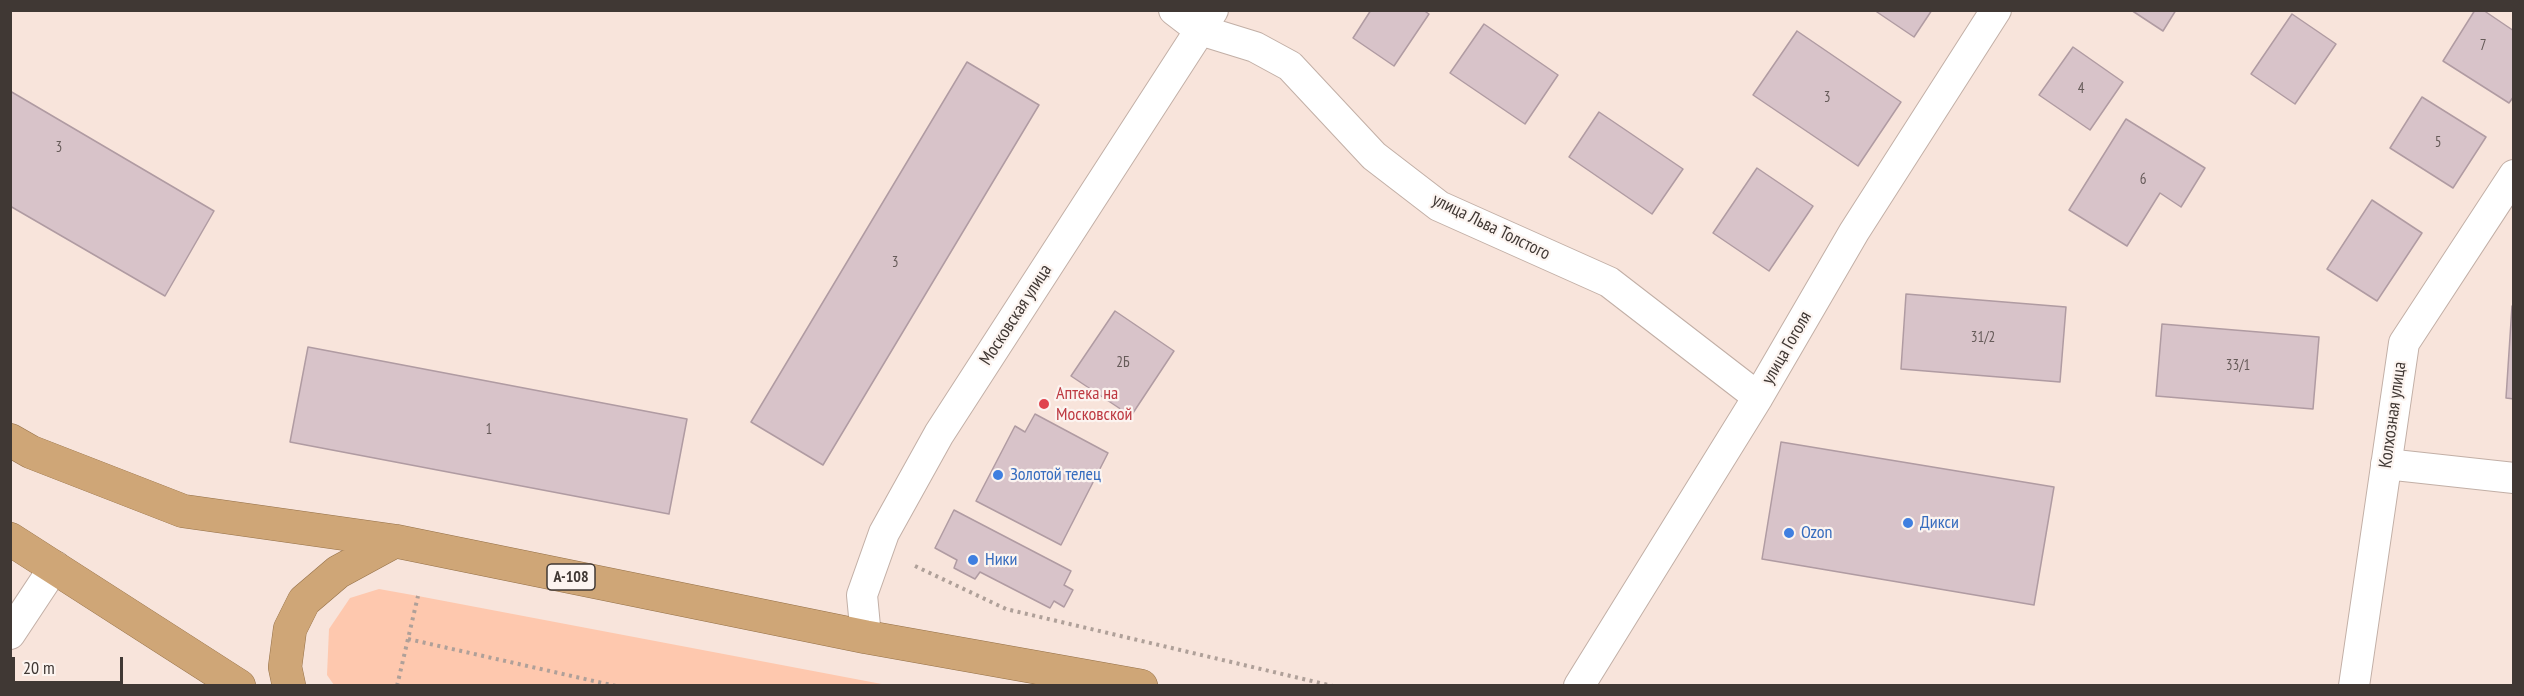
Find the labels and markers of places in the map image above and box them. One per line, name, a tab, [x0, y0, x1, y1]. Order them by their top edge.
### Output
place label: Аптека на Московской	[1056, 383, 1132, 426]
marker: Аптека на Московской	[1037, 397, 1051, 411]
place label: Золотой телец	[1010, 464, 1101, 486]
marker: Золотой телец	[991, 468, 1005, 482]
place label: Дикси	[1920, 512, 1959, 534]
marker: Дикси	[1901, 516, 1915, 530]
place label: Ozon	[1801, 522, 1833, 544]
marker: Ozon	[1782, 526, 1796, 540]
place label: Ники	[985, 549, 1017, 571]
marker: Ники	[966, 553, 980, 567]

